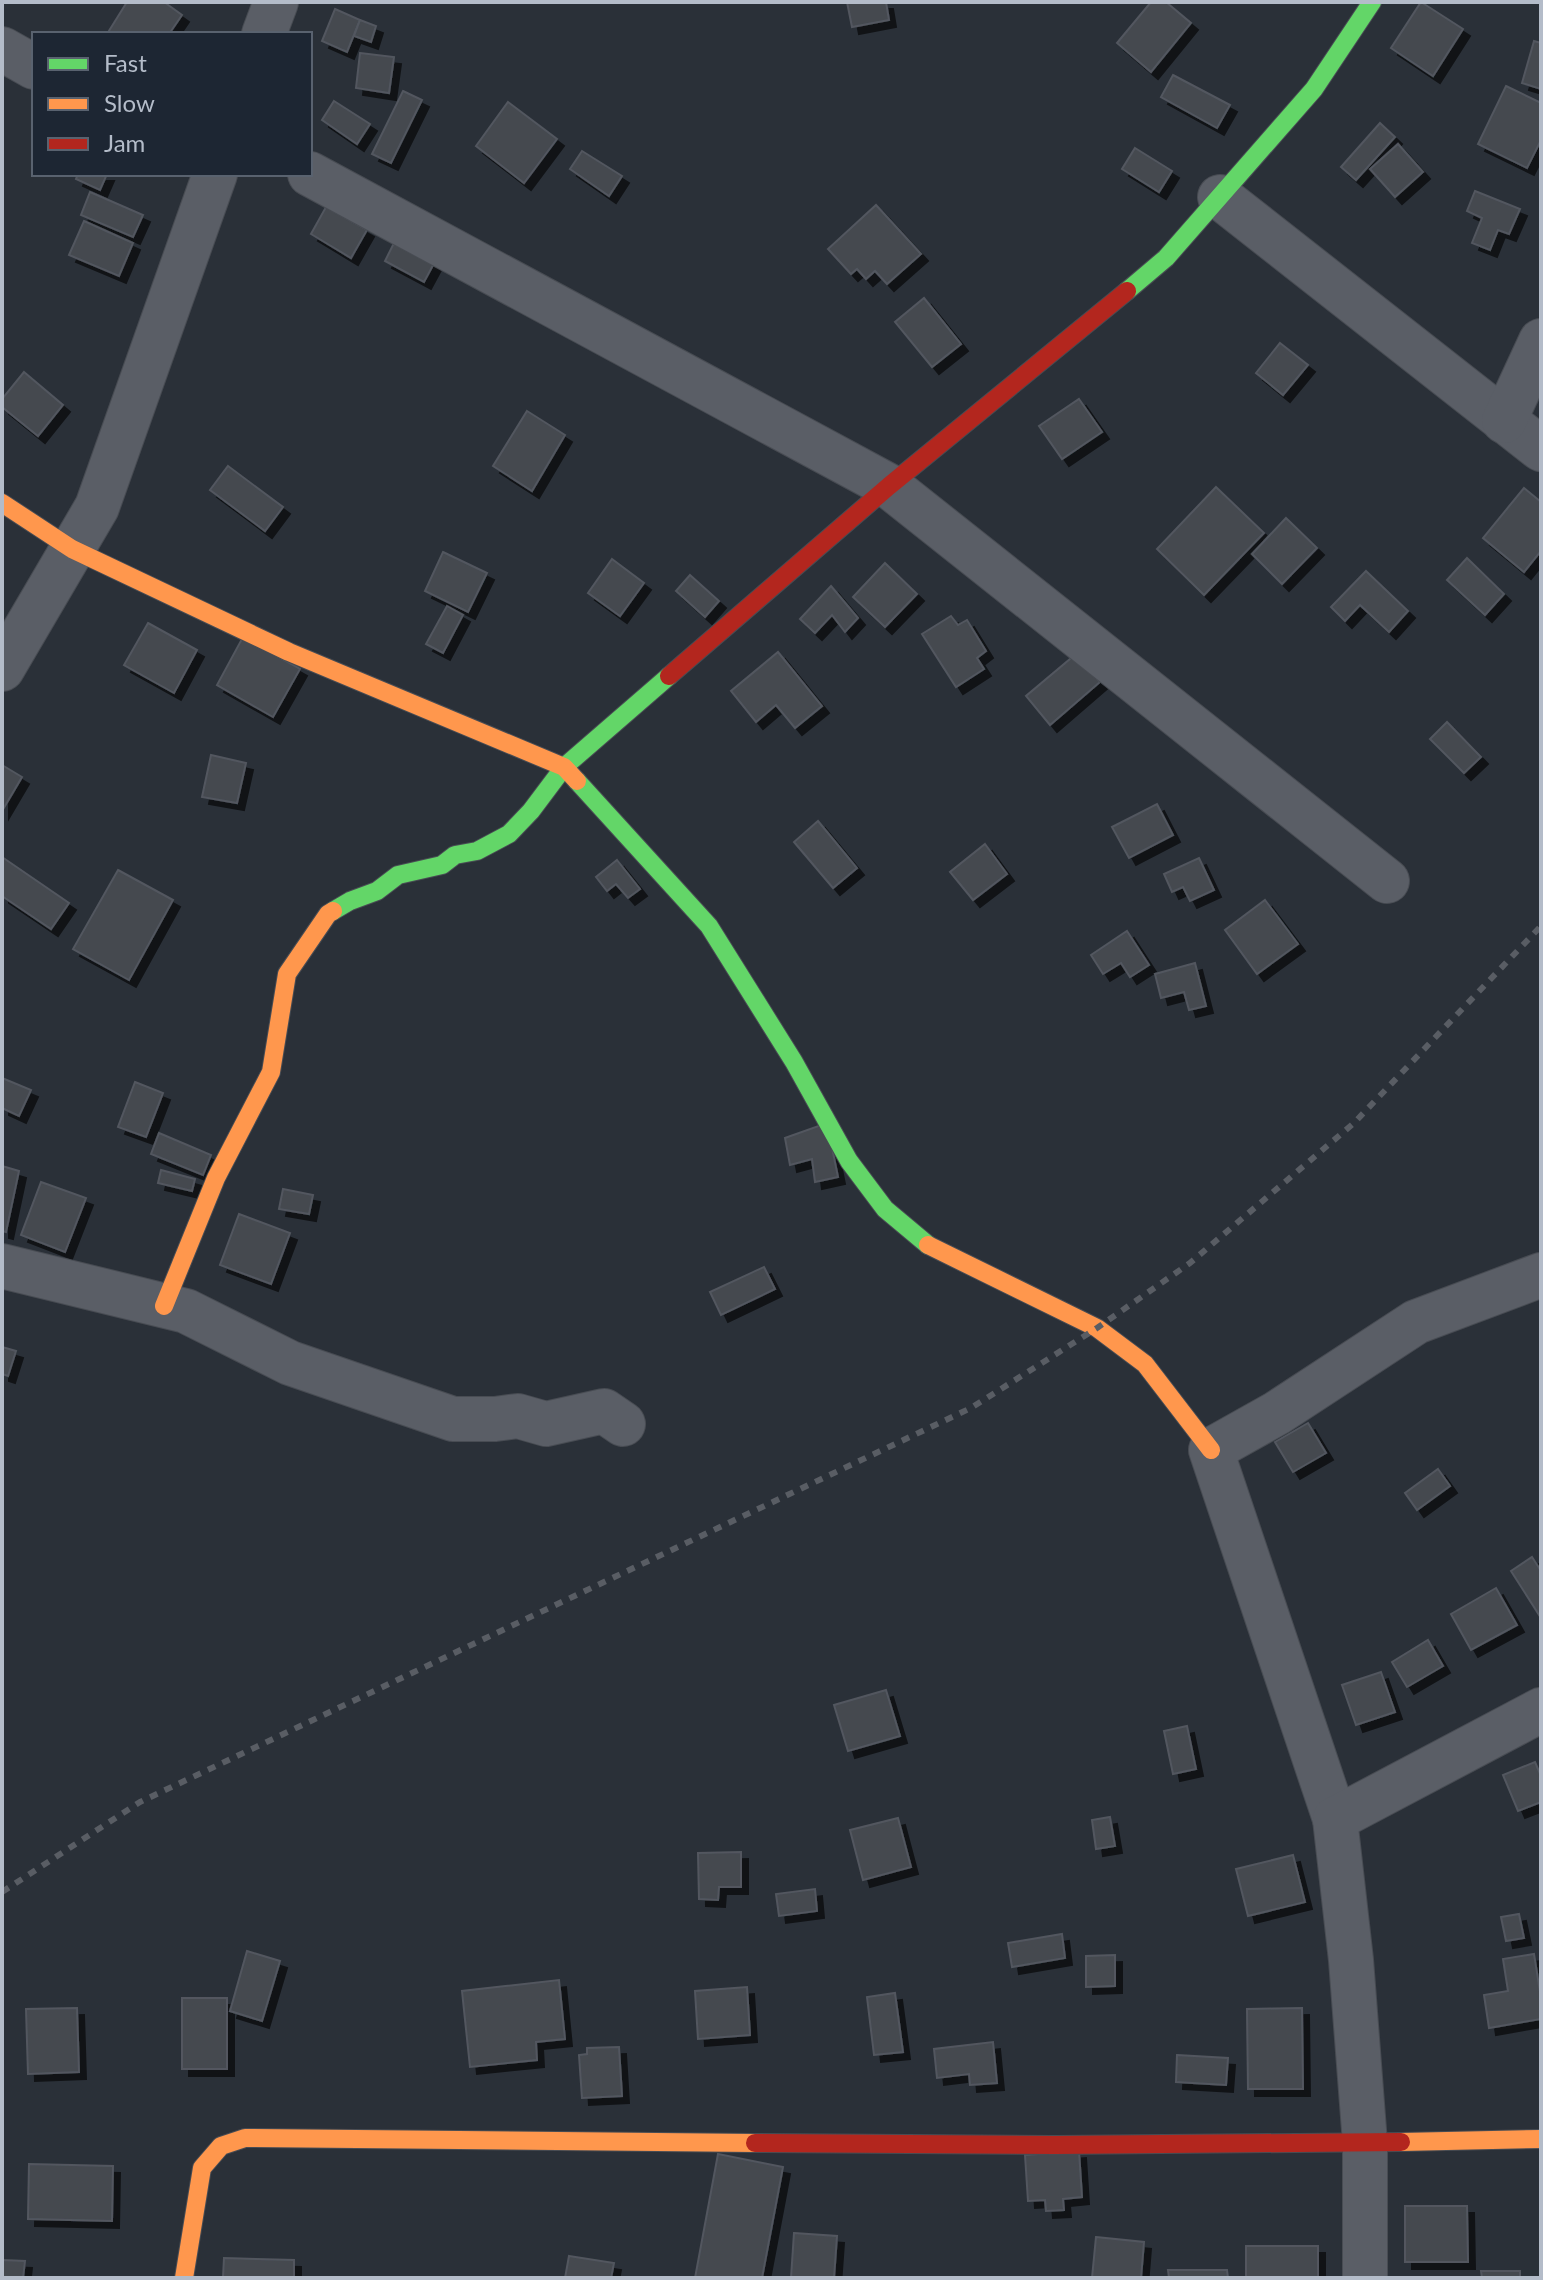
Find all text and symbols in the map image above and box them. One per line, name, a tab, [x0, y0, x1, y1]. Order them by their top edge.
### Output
legend	[32, 32, 312, 176]
text: Fast	[104, 48, 147, 77]
text: Slow	[104, 88, 155, 117]
text: Jam	[104, 128, 145, 157]

